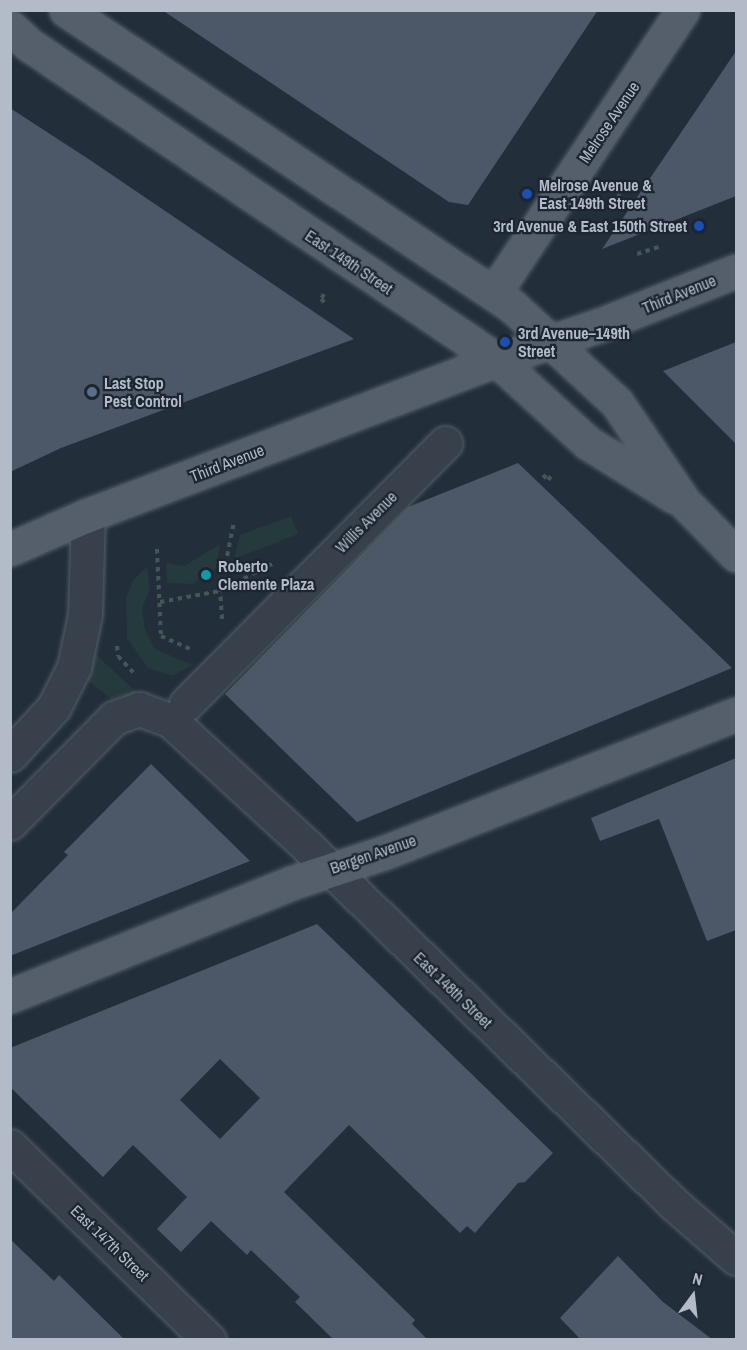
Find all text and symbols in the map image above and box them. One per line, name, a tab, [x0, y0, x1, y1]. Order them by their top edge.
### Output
street label: Melrose Avenue	[575, 77, 643, 167]
place label: Melrose Avenue & East 149th Street	[539, 175, 652, 213]
marker: Melrose Avenue & East 149th Street	[520, 187, 534, 201]
place label: 3rd Avenue & East 150th Street	[493, 216, 687, 236]
marker: 3rd Avenue & East 150th Street	[692, 219, 706, 233]
street label: East 149th Street	[302, 226, 396, 298]
street label: Third Avenue	[639, 270, 719, 318]
place label: 3rd Avenue–149th Street	[518, 323, 631, 361]
marker: 3rd Avenue–149th Street	[496, 333, 514, 351]
place label: Last Stop Pest Control	[104, 373, 182, 411]
marker: Last Stop Pest Control	[85, 385, 99, 399]
street label: Third Avenue	[187, 440, 267, 486]
street label: Willis Avenue	[331, 487, 401, 557]
place label: Roberto Clemente Plaza	[218, 556, 314, 594]
marker: Roberto Clemente Plaza	[199, 568, 213, 582]
street label: Bergen Avenue	[327, 830, 419, 878]
street label: East 148th Street	[410, 948, 496, 1032]
street label: East 147th Street	[67, 1201, 153, 1285]
north arrow	[663, 1266, 723, 1326]
text: N	[690, 1267, 705, 1290]

